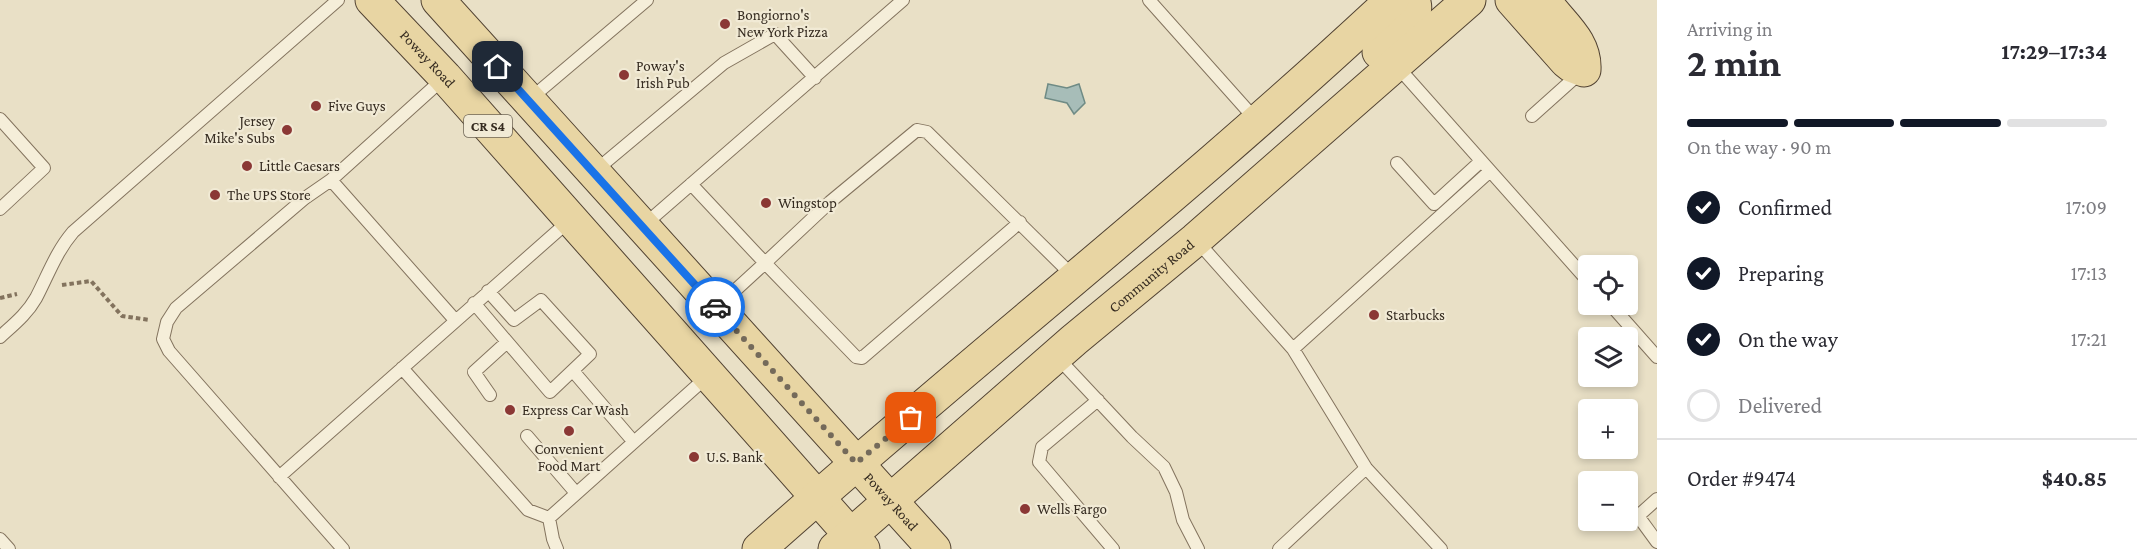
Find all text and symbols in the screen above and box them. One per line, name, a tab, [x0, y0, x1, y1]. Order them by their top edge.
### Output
place label: Bongiorno's New York Pizza	[737, 7, 828, 40]
marker: Bongiorno's New York Pizza	[718, 17, 732, 31]
text: Arriving in	[1687, 18, 1772, 40]
street label: Poway Road	[397, 27, 458, 91]
text: 17:29–17:34	[2001, 39, 2107, 64]
pin	[472, 41, 523, 92]
text: 2 min	[1687, 41, 1781, 84]
icon: home	[481, 50, 514, 83]
place label: Poway's Irish Pub	[636, 58, 690, 91]
marker: Poway's Irish Pub	[617, 68, 631, 82]
place label: Five Guys	[328, 98, 386, 115]
marker: Five Guys	[309, 99, 323, 113]
place label: Jersey Mike's Subs	[204, 113, 275, 146]
road number: CR S4	[464, 115, 512, 137]
marker: Jersey Mike's Subs	[280, 123, 294, 137]
text: On the way · 90 m	[1687, 136, 1831, 158]
place label: Little Caesars	[259, 158, 340, 174]
marker: Little Caesars	[240, 159, 254, 173]
place label: The UPS Store	[227, 187, 311, 203]
marker: The UPS Store	[208, 188, 222, 202]
icon: check	[1687, 191, 1720, 224]
place label: Wingstop	[778, 195, 837, 212]
text: Confirmed	[1738, 195, 1832, 220]
marker: Wingstop	[759, 196, 773, 210]
text: 17:09	[2065, 196, 2107, 218]
street label: Community Road	[1106, 236, 1197, 316]
map controls	[1578, 255, 1638, 531]
button: locate	[1578, 255, 1638, 315]
icon: check	[1687, 257, 1720, 290]
text: Preparing	[1738, 261, 1824, 286]
text: 17:13	[2071, 262, 2107, 284]
courier	[685, 277, 745, 337]
icon: car	[699, 291, 732, 324]
place label: Starbucks	[1386, 307, 1445, 323]
marker: Starbucks	[1367, 308, 1381, 322]
icon: check	[1687, 323, 1720, 356]
button: layers	[1578, 327, 1638, 387]
text: On the way	[1738, 327, 1838, 352]
text: 17:21	[2071, 328, 2107, 350]
pin	[885, 392, 936, 443]
text: Delivered	[1738, 393, 1822, 418]
button: +	[1578, 399, 1638, 459]
icon: bag	[894, 401, 927, 434]
place label: Express Car Wash	[522, 402, 629, 419]
marker: Express Car Wash	[503, 403, 517, 417]
marker: Convenient Food Mart	[562, 424, 576, 438]
place label: Convenient Food Mart	[534, 441, 605, 474]
place label: U.S. Bank	[706, 449, 764, 465]
marker: U.S. Bank	[687, 450, 701, 464]
text: Order #9474	[1687, 466, 1796, 491]
text: $40.85	[2042, 466, 2107, 491]
street label: Poway Road	[861, 469, 922, 534]
button: −	[1578, 471, 1638, 531]
place label: Wells Fargo	[1037, 501, 1107, 518]
marker: Wells Fargo	[1018, 502, 1032, 516]

